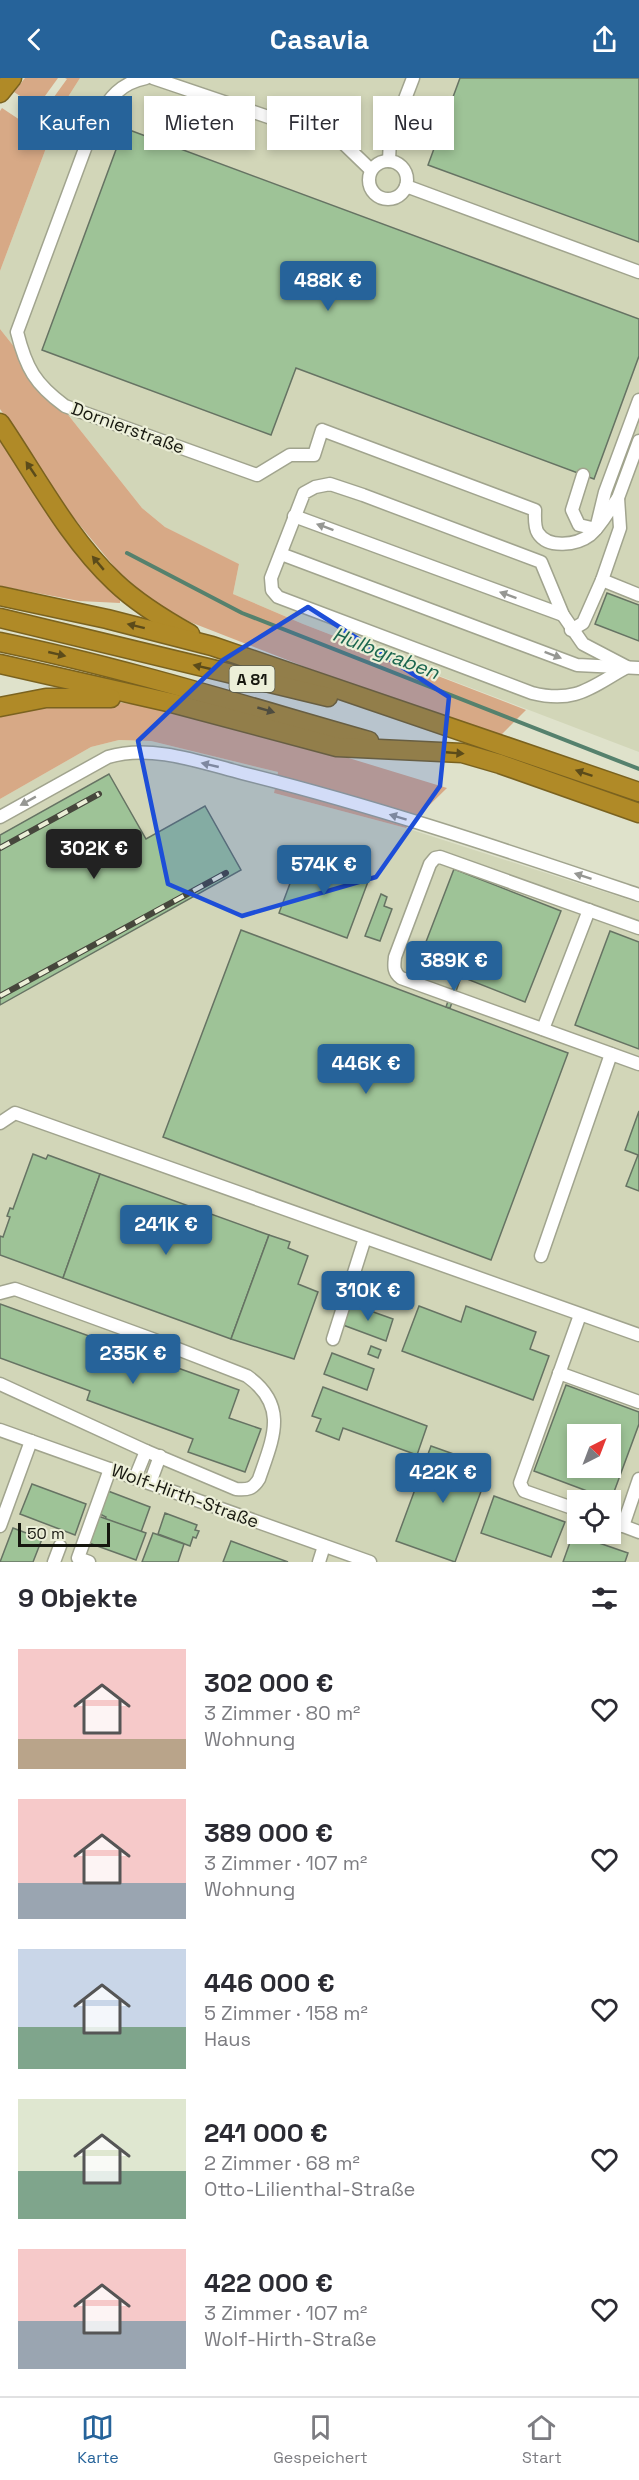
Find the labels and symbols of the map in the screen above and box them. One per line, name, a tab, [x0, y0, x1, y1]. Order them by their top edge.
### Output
pin: 488K €	[279, 261, 377, 312]
street label: Dornierstraße	[68, 396, 188, 459]
one-way arrow	[25, 461, 36, 477]
one-way arrow	[316, 522, 334, 532]
one-way arrow	[92, 556, 105, 571]
one-way arrow	[499, 589, 517, 599]
one-way arrow	[126, 621, 144, 630]
water label: Hulbgraben	[329, 621, 443, 685]
one-way arrow	[48, 650, 67, 659]
one-way arrow	[544, 651, 562, 661]
one-way arrow	[193, 661, 212, 671]
road number: A 81	[230, 666, 274, 692]
one-way arrow	[257, 706, 275, 715]
one-way arrow	[445, 748, 464, 758]
one-way arrow	[200, 760, 219, 769]
one-way arrow	[575, 767, 593, 777]
one-way arrow	[20, 796, 37, 806]
one-way arrow	[389, 812, 407, 821]
pin: 302K €	[45, 829, 143, 880]
pin: 574K €	[275, 845, 373, 896]
one-way arrow	[574, 871, 592, 881]
pin: 389K €	[405, 941, 503, 992]
pin: 446K €	[317, 1044, 415, 1095]
pin: 241K €	[117, 1205, 215, 1256]
pin: 310K €	[319, 1271, 417, 1322]
pin: 235K €	[84, 1334, 182, 1385]
north arrow	[567, 1424, 621, 1478]
pin: 422K €	[394, 1453, 492, 1504]
street label: Wolf-Hirth-Straße	[108, 1458, 262, 1533]
scale bar	[18, 1520, 110, 1548]

